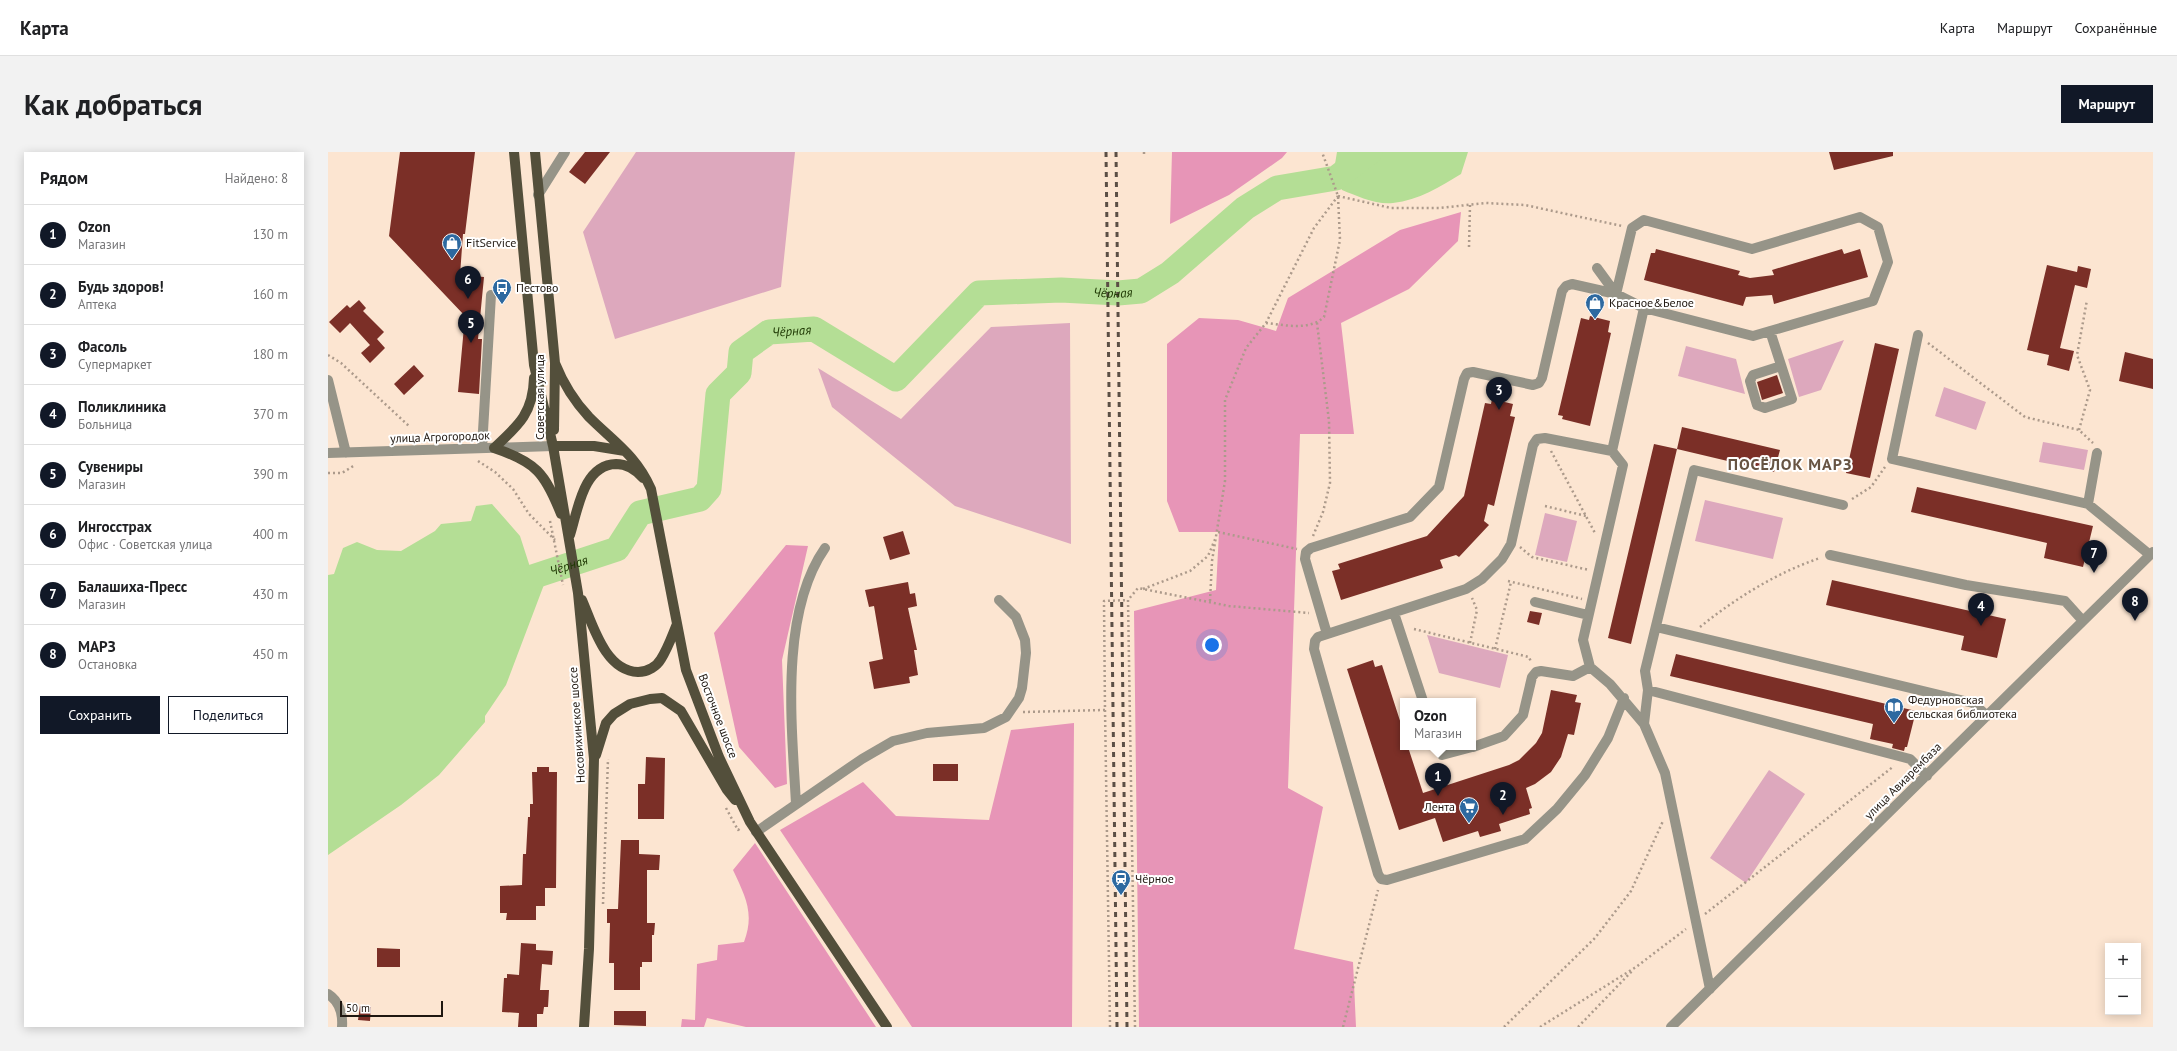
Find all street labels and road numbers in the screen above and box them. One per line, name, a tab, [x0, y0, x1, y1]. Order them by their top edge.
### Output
street label: Советская улица	[532, 354, 547, 440]
street label: улица Агрогородок	[390, 427, 490, 446]
street label: Носовихинское шоссе	[565, 667, 588, 784]
street label: Восточное шоссе	[695, 671, 741, 760]
street label: улица Авиарембаза	[1861, 739, 1944, 822]

